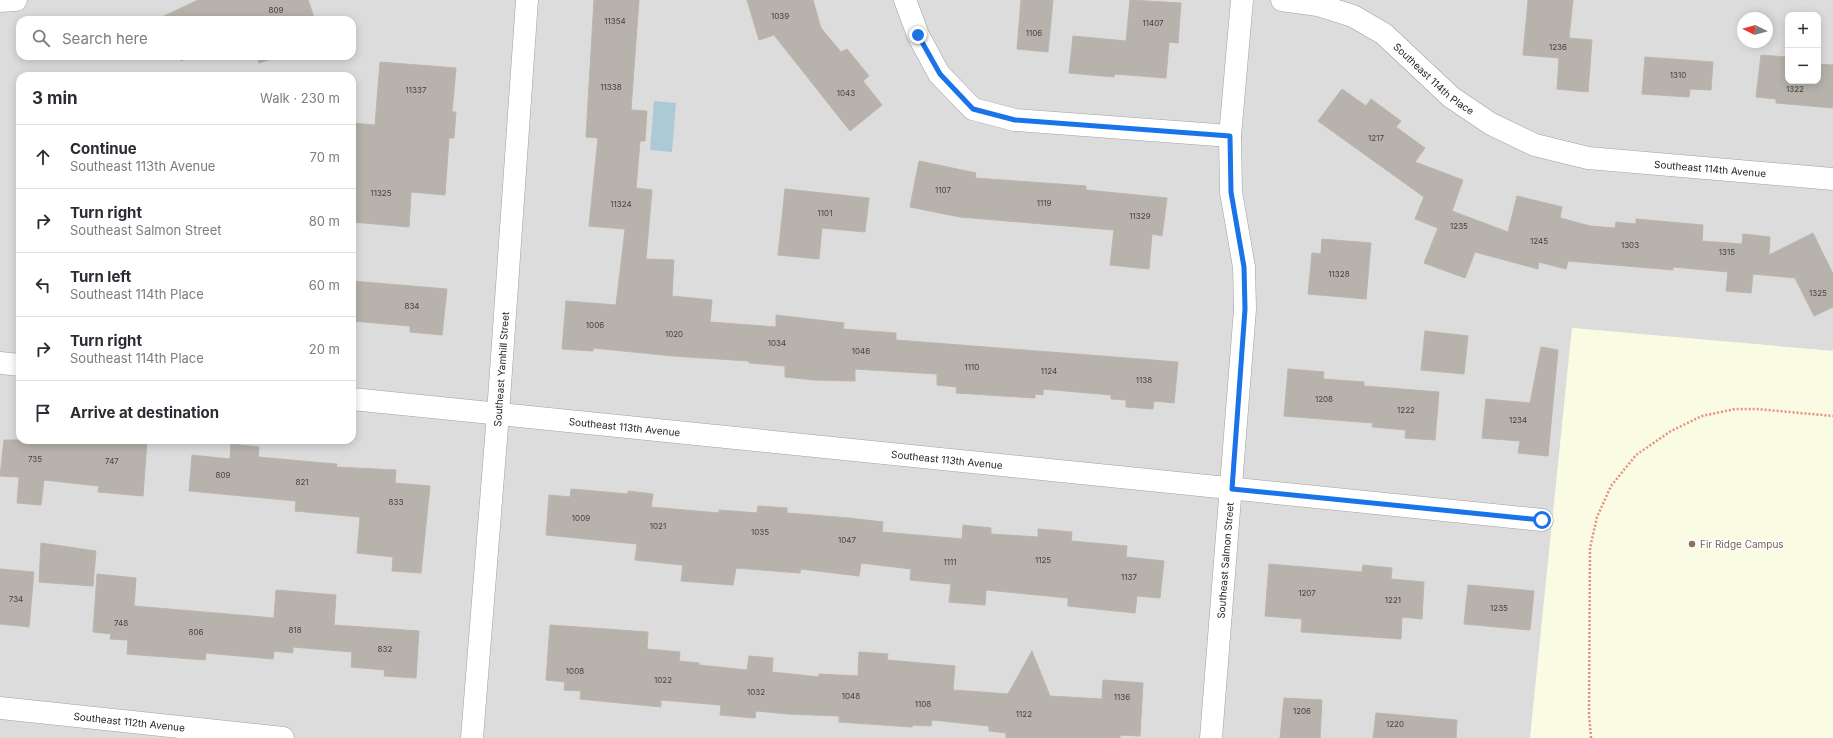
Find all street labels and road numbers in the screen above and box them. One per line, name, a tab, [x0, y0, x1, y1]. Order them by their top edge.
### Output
street label: Southeast 114th Place	[1391, 40, 1477, 117]
street label: Southeast 114th Avenue	[1654, 158, 1767, 179]
street label: Southeast Yamhill Street	[491, 311, 511, 427]
street label: Southeast 113th Avenue	[568, 415, 681, 438]
street label: Southeast 113th Avenue	[891, 448, 1003, 471]
street label: Southeast Salmon Street	[1214, 501, 1236, 619]
street label: Southeast 112th Avenue	[73, 710, 186, 734]

